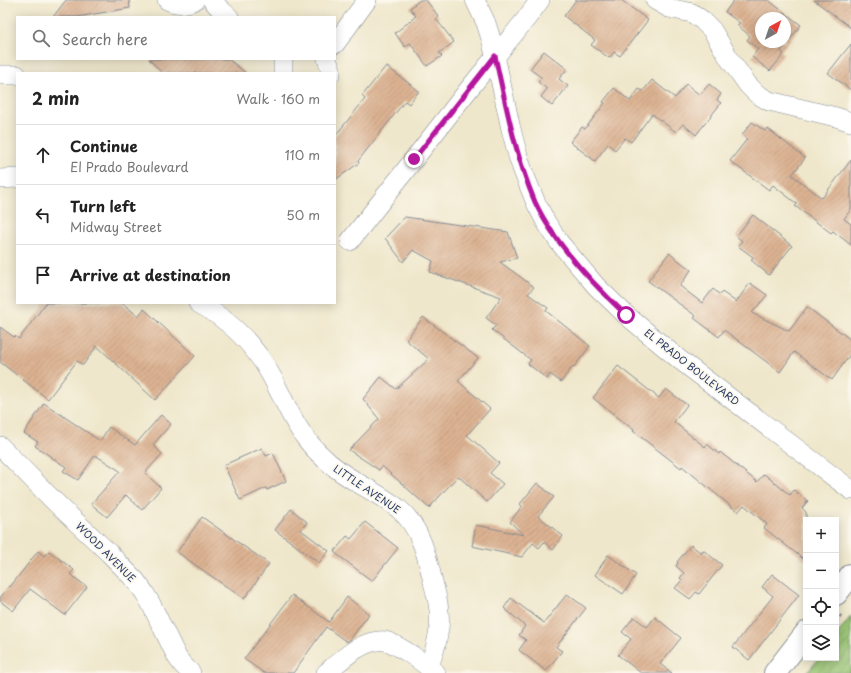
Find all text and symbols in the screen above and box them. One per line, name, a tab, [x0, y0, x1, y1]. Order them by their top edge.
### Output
north arrow	[755, 12, 791, 48]
search box	[16, 16, 336, 60]
icon: search	[30, 27, 52, 49]
text: Search here	[62, 27, 148, 50]
text: 2 min	[32, 85, 79, 111]
text: Walk · 160 m	[237, 89, 320, 108]
text: Continue	[70, 134, 138, 157]
icon: ahead	[32, 144, 54, 166]
text: 110 m	[285, 145, 320, 164]
route end	[405, 150, 423, 168]
text: El Prado Boulevard	[70, 157, 189, 176]
text: Turn left	[70, 194, 136, 217]
icon: left	[32, 204, 54, 226]
text: 50 m	[286, 205, 320, 224]
text: Midway Street	[70, 217, 162, 236]
text: Arrive at destination	[70, 263, 231, 286]
icon: arrive	[32, 264, 54, 286]
route start	[617, 306, 635, 324]
street label: EL PRADO BOULEVARD	[642, 325, 743, 409]
street label: LITTLE AVENUE	[331, 461, 404, 517]
map controls	[803, 517, 839, 661]
button: +	[803, 517, 839, 553]
street label: WOOD AVENUE	[73, 518, 140, 585]
button: −	[803, 553, 839, 589]
button: locate	[803, 589, 839, 625]
button: layers	[803, 625, 839, 661]

